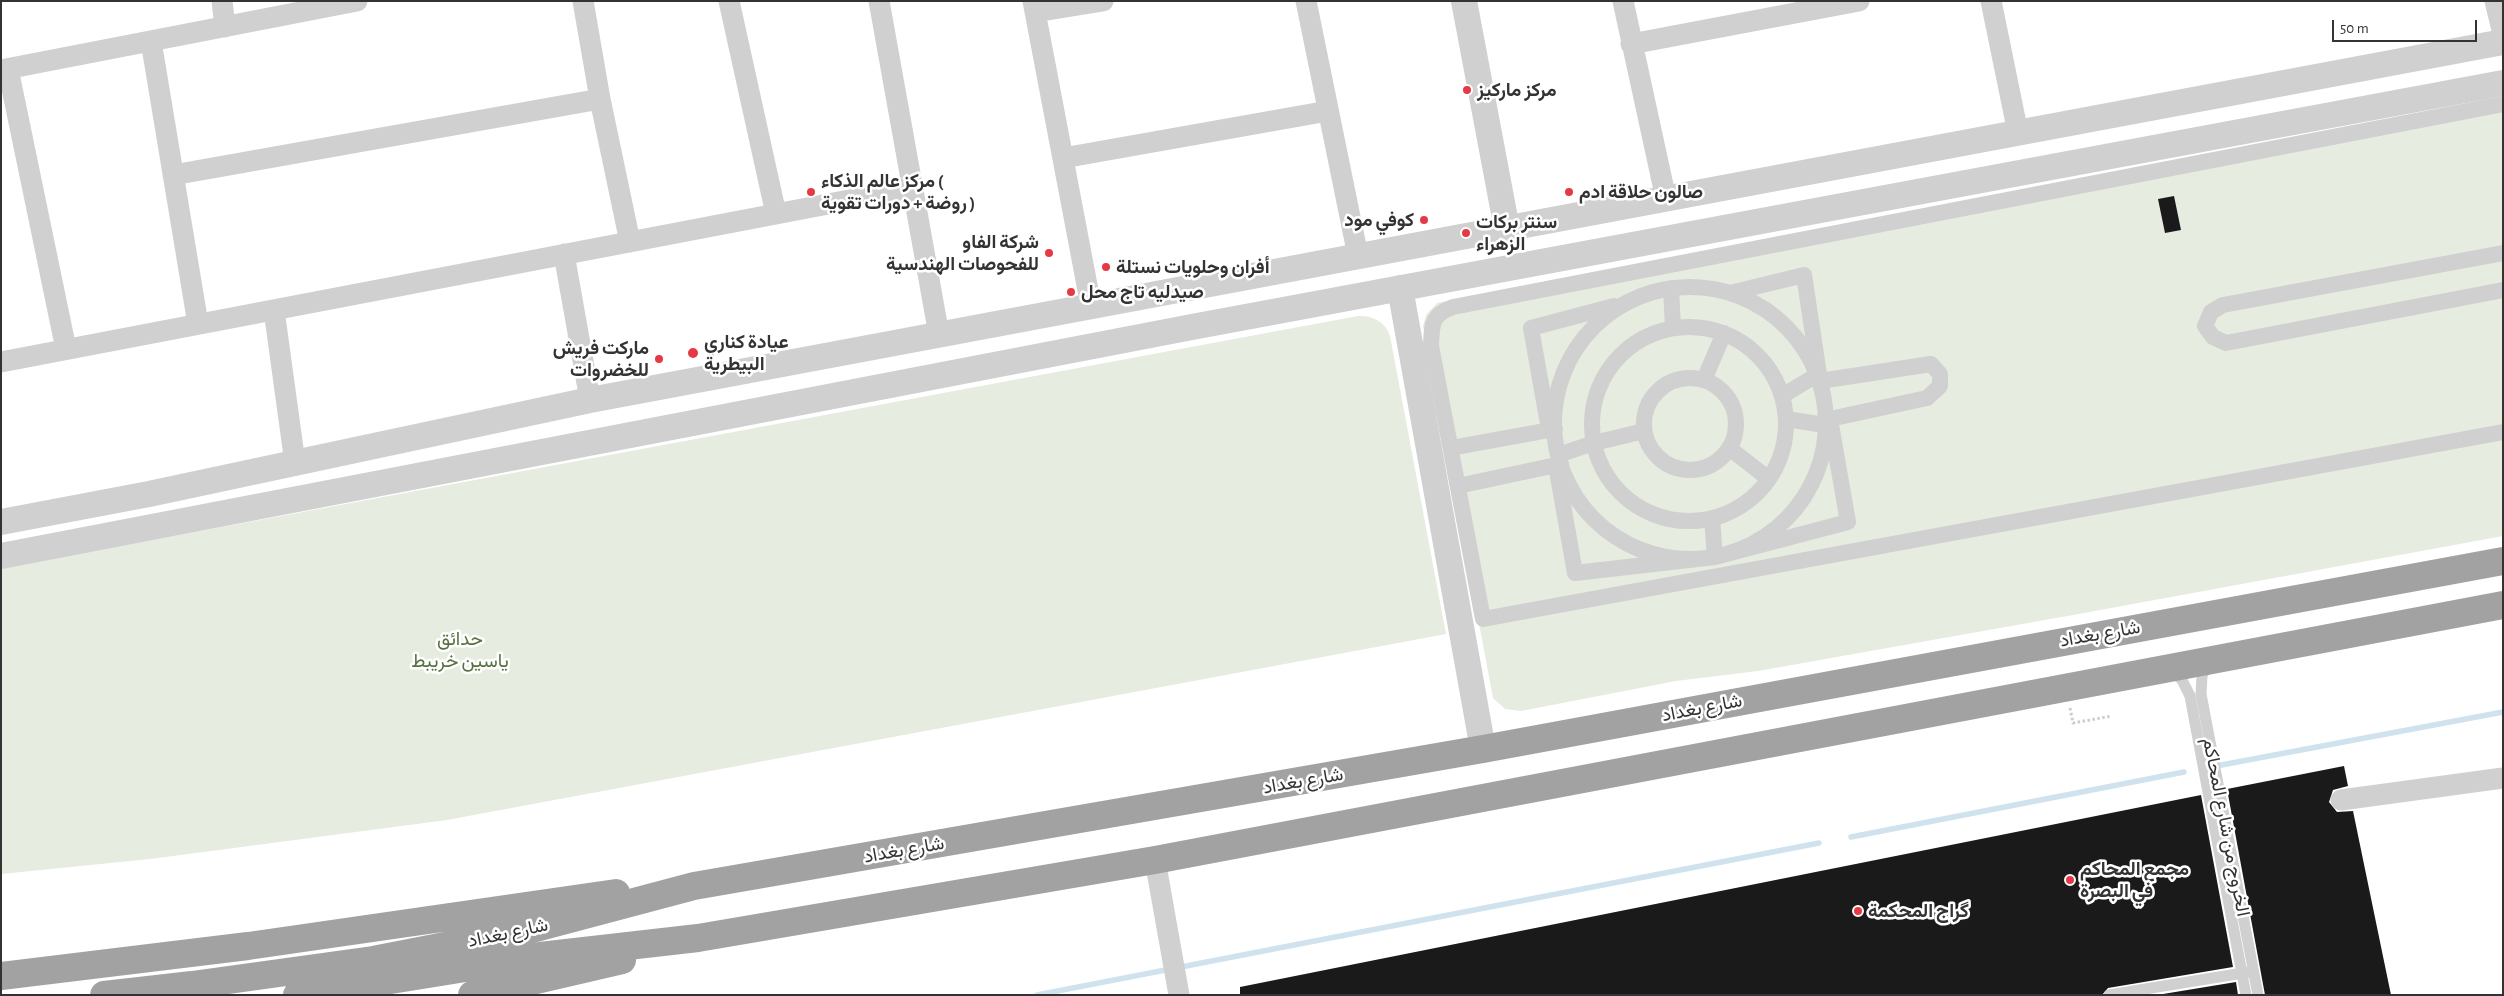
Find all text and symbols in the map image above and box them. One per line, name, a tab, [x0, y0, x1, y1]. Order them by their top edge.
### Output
scale bar	[2334, 10, 2479, 42]
text: 50 m	[2340, 21, 2369, 36]
place label: مركز ماركيز	[1477, 79, 1556, 101]
marker: مركز ماركيز	[1461, 84, 1473, 96]
place label: مركز عالم الذكاء ( روضة + دورات تقوية )	[821, 170, 975, 214]
place label: صالون حلاقة ادم	[1579, 181, 1703, 203]
marker: مركز عالم الذكاء ( روضة + دورات تقوية )	[805, 186, 817, 198]
marker: صالون حلاقة ادم	[1563, 186, 1575, 198]
place label: كوفي مود	[1344, 209, 1414, 231]
place label: سنتر بركات الزهراء	[1476, 211, 1557, 255]
marker: كوفي مود	[1418, 214, 1430, 226]
marker: سنتر بركات الزهراء	[1460, 227, 1472, 239]
place label: شركة الفاو للفحوصات الهندسية	[886, 231, 1039, 275]
marker: شركة الفاو للفحوصات الهندسية	[1043, 247, 1055, 259]
place label: أفران وحلويات نستلة	[1116, 256, 1270, 278]
marker: أفران وحلويات نستلة	[1100, 261, 1112, 273]
place label: صيدليه تاج محل	[1081, 281, 1204, 303]
marker: صيدليه تاج محل	[1065, 286, 1077, 298]
place label: عيادة كناري البيطرية	[704, 331, 789, 375]
place label: ماركت فريش للخضروات	[553, 337, 649, 381]
marker: عيادة كناري البيطرية	[686, 346, 700, 360]
marker: ماركت فريش للخضروات	[653, 353, 665, 365]
street label: شارع بغداد	[2058, 616, 2142, 652]
park label: حدائق ياسين خريبط	[411, 628, 509, 672]
street label: شارع بغداد	[1660, 689, 1744, 727]
street label: الخروج من شارع المحاكم	[2197, 736, 2255, 918]
street label: شارع بغداد	[1261, 763, 1345, 799]
street label: شارع بغداد	[862, 832, 946, 868]
place label: مجمع المحاكم في البصرة	[2080, 858, 2189, 902]
marker: مجمع المحاكم في البصرة	[2064, 874, 2076, 886]
place label: گراج المحكمة	[1868, 900, 1969, 922]
marker: گراج المحكمة	[1852, 905, 1864, 917]
street label: شارع بغداد	[466, 913, 550, 953]

